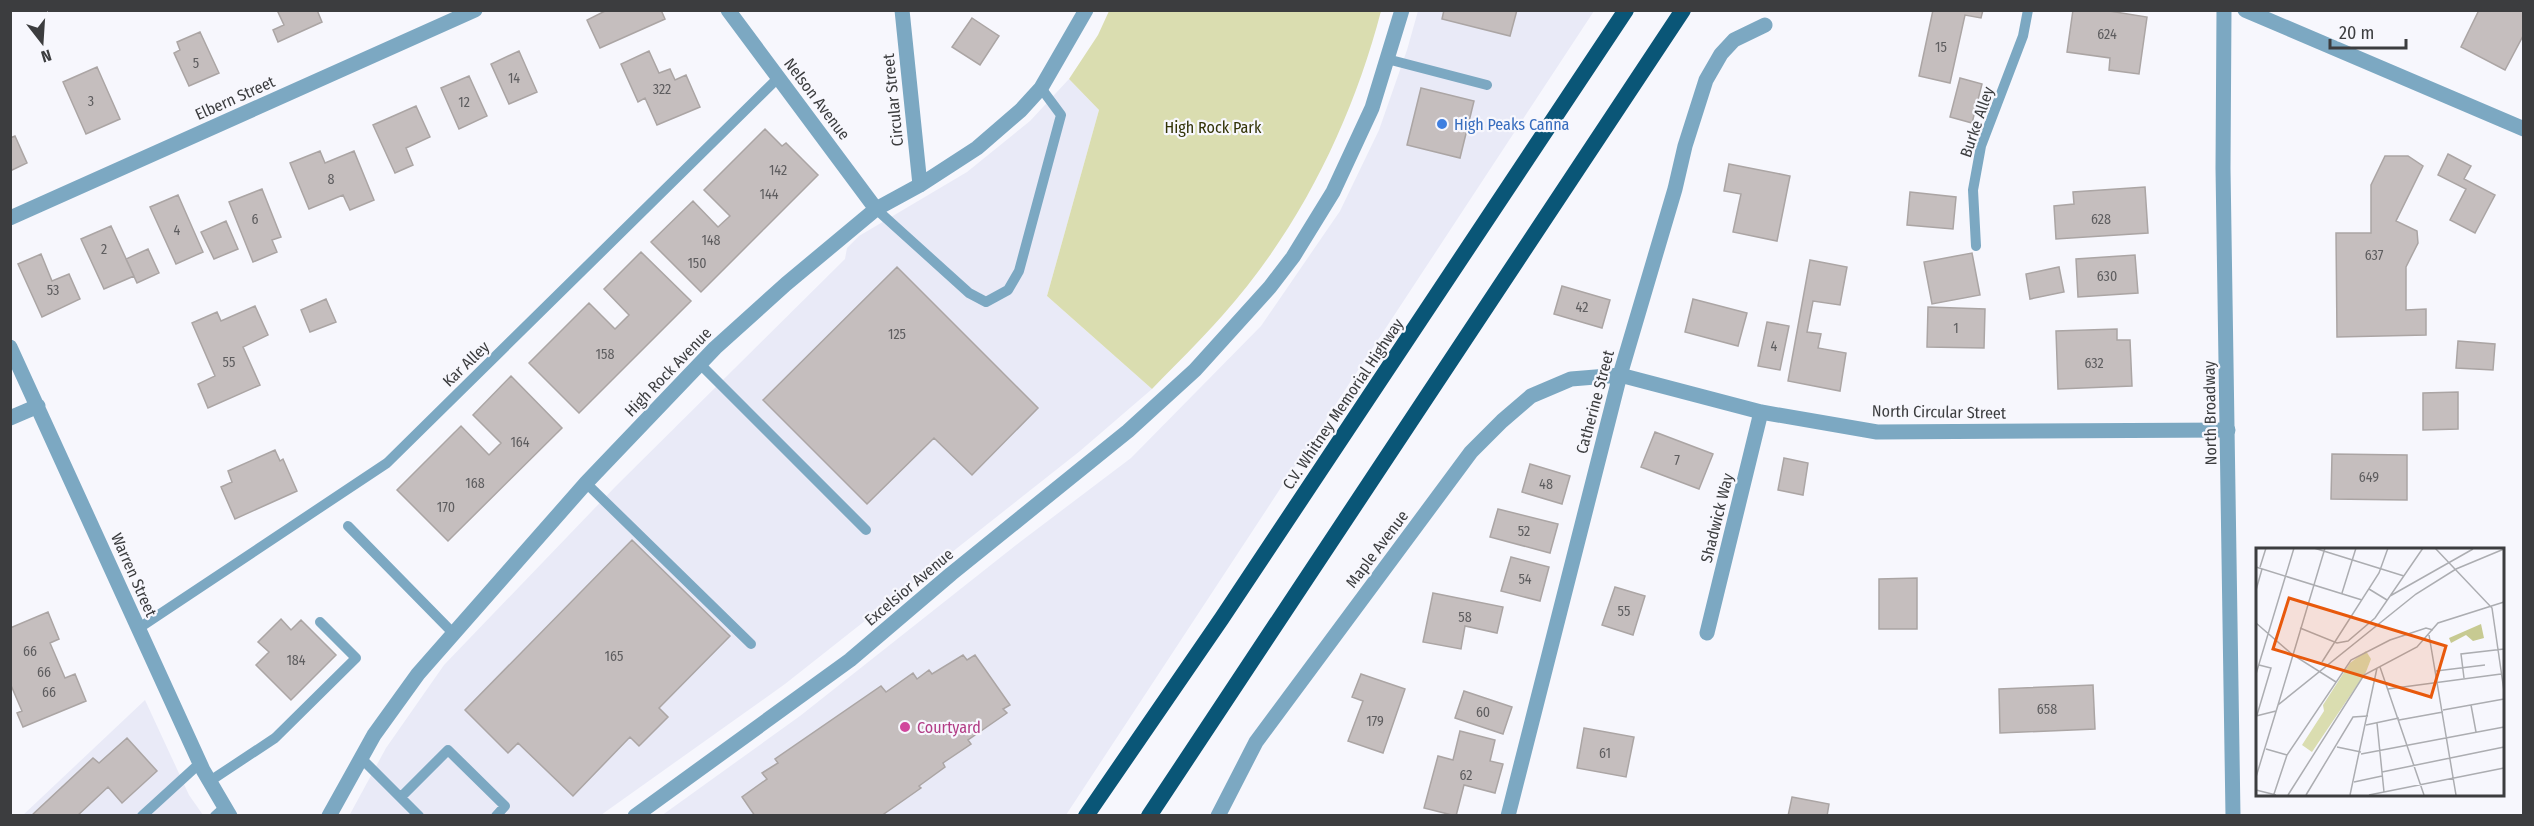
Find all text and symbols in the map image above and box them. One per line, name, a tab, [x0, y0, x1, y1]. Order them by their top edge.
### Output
north arrow	[12, 12, 72, 72]
scale bar	[2330, 12, 2406, 50]
text: 20 m	[2339, 22, 2374, 44]
house number: 624	[2097, 26, 2117, 43]
house number: 15	[1935, 39, 1947, 56]
text: N	[39, 45, 54, 66]
street label: Circular Street	[879, 52, 907, 147]
street label: Nelson Avenue	[780, 54, 854, 144]
house number: 5	[193, 55, 199, 72]
house number: 14	[508, 70, 520, 87]
street label: Elbern Street	[192, 72, 278, 124]
house number: 322	[653, 81, 671, 98]
street label: Burke Alley	[1956, 83, 1998, 160]
house number: 3	[88, 93, 94, 110]
house number: 12	[458, 94, 470, 111]
place label: High Peaks Canna	[1454, 115, 1570, 134]
marker: High Peaks Canna	[1435, 117, 1449, 131]
park label: High Rock Park	[1165, 118, 1262, 137]
house number: 142	[769, 162, 787, 179]
house number: 8	[328, 171, 335, 188]
house number: 144	[759, 186, 779, 203]
house number: 6	[252, 211, 259, 228]
house number: 628	[2091, 211, 2111, 228]
house number: 4	[174, 222, 181, 239]
house number: 148	[701, 232, 721, 249]
house number: 2	[101, 241, 107, 258]
house number: 637	[2365, 247, 2384, 264]
house number: 150	[687, 255, 707, 272]
house number: 630	[2097, 268, 2117, 285]
house number: 53	[47, 282, 59, 299]
house number: 42	[1576, 299, 1588, 316]
street label: C.V. Whitney Memorial Highway	[1279, 314, 1408, 493]
house number: 1	[1953, 320, 1959, 337]
street label: High Rock Avenue	[621, 323, 715, 420]
house number: 125	[888, 326, 906, 343]
street label: Kar Alley	[439, 337, 494, 391]
house number: 4	[1771, 338, 1778, 355]
house number: 158	[596, 346, 614, 363]
street label: Catherine Street	[1572, 347, 1618, 456]
house number: 55	[223, 354, 235, 371]
house number: 632	[2084, 355, 2104, 372]
street label: North Broadway	[2200, 360, 2220, 466]
street label: North Circular Street	[1872, 401, 2007, 423]
house number: 164	[510, 434, 530, 451]
house number: 7	[1674, 452, 1680, 469]
house number: 649	[2359, 469, 2379, 486]
street label: Shadwick Way	[1697, 470, 1738, 565]
house number: 168	[465, 475, 485, 492]
house number: 48	[1539, 476, 1553, 493]
house number: 170	[437, 499, 455, 516]
street label: Maple Avenue	[1342, 507, 1412, 591]
house number: 52	[1518, 523, 1530, 540]
street label: Warren Street	[107, 530, 161, 620]
street label: Excelsior Avenue	[861, 544, 957, 630]
inset map	[2256, 548, 2504, 796]
house number: 54	[1518, 571, 1532, 588]
house number: 55	[1618, 603, 1630, 620]
house number: 58	[1458, 609, 1472, 626]
house number: 66	[23, 643, 37, 660]
house number: 165	[605, 648, 623, 665]
house number: 184	[286, 652, 306, 669]
house number: 66	[37, 664, 51, 681]
house number: 66	[42, 684, 56, 701]
house number: 658	[2037, 701, 2057, 718]
house number: 60	[1476, 704, 1490, 721]
house number: 179	[1366, 713, 1384, 730]
place label: Courtyard	[917, 718, 981, 737]
marker: Courtyard	[898, 720, 912, 734]
house number: 61	[1599, 745, 1611, 762]
house number: 62	[1460, 767, 1473, 784]

